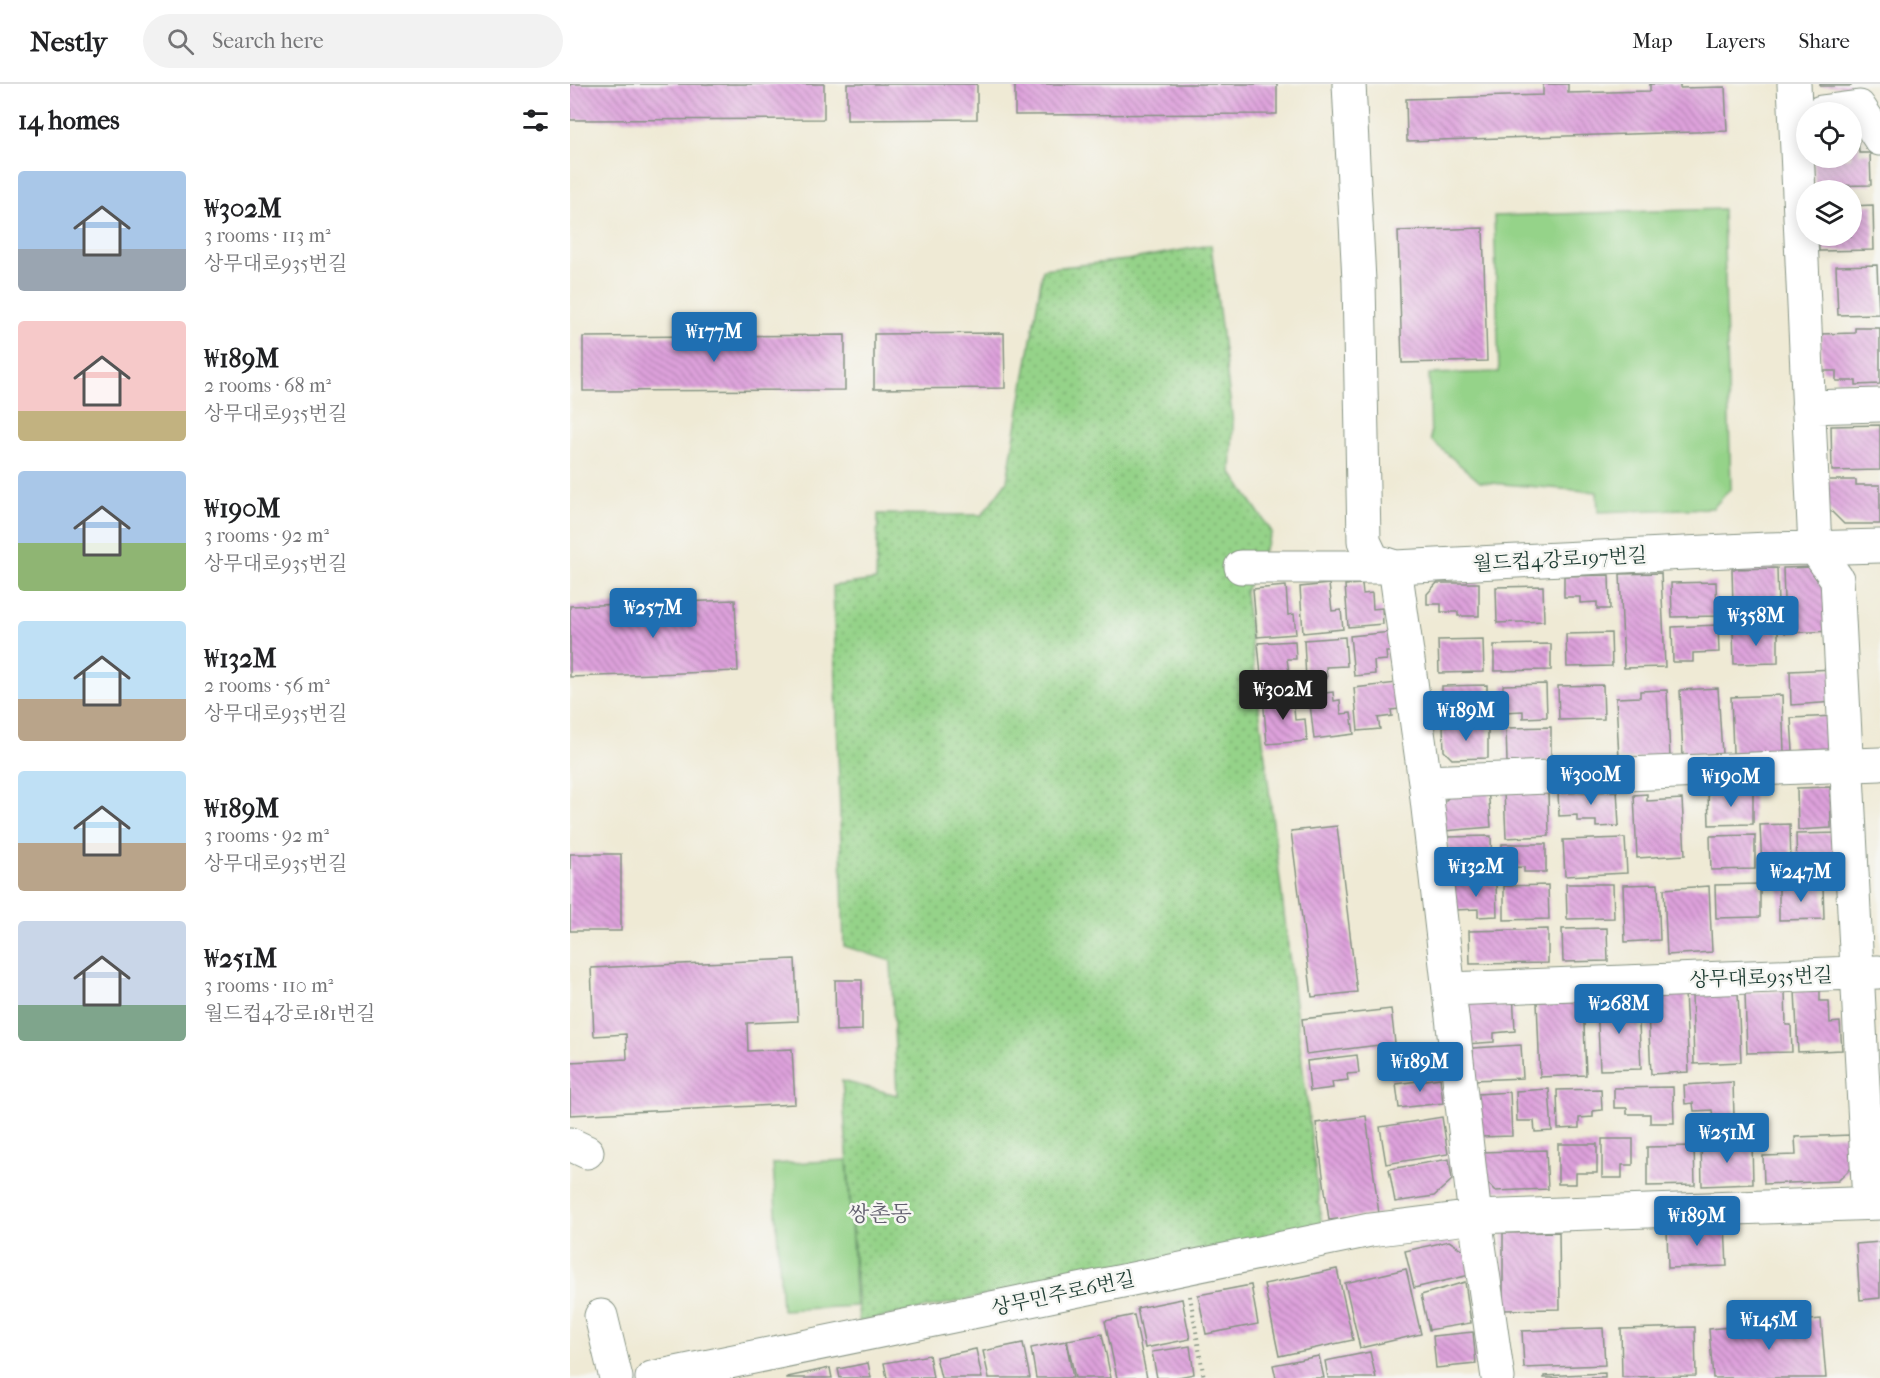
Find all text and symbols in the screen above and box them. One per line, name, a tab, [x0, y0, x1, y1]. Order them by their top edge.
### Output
search box	[143, 14, 563, 68]
text: Nestly	[30, 25, 107, 58]
icon: search	[164, 25, 197, 58]
text: Search here	[212, 28, 324, 54]
text: Map	[1632, 29, 1673, 53]
text: Layers	[1706, 29, 1765, 53]
text: Share	[1798, 29, 1850, 53]
map controls	[1796, 102, 1862, 246]
button: locate	[1796, 102, 1862, 168]
icon: filters	[519, 104, 552, 137]
text: 14 homes	[18, 105, 120, 136]
button: layers	[1796, 180, 1862, 246]
text: ₩302M	[204, 193, 281, 224]
icon: home	[66, 195, 138, 267]
text: 3 rooms · 113 m²	[204, 224, 331, 247]
text: 상무대로935번길	[204, 252, 347, 275]
pin: ₩177M	[672, 312, 756, 363]
text: ₩177M	[686, 320, 742, 343]
text: ₩189M	[204, 343, 279, 374]
icon: home	[66, 345, 138, 417]
text: 2 rooms · 68 m²	[204, 374, 331, 397]
text: 상무대로935번길	[204, 402, 347, 425]
text: ₩190M	[204, 493, 280, 524]
icon: home	[66, 495, 138, 567]
text: 3 rooms · 92 m²	[204, 524, 329, 547]
street label: 월드컵4강로197번길	[1472, 543, 1648, 576]
text: 상무대로935번길	[204, 552, 347, 575]
pin: ₩257M	[611, 588, 695, 639]
text: ₩257M	[624, 596, 682, 619]
pin: ₩358M	[1714, 596, 1798, 647]
text: ₩358M	[1728, 604, 1784, 627]
text: ₩132M	[204, 643, 276, 674]
icon: home	[66, 645, 138, 717]
pin: ₩302M	[1241, 670, 1325, 721]
text: 2 rooms · 56 m²	[204, 674, 330, 697]
text: ₩302M	[1253, 678, 1313, 701]
pin: ₩189M	[1424, 691, 1508, 742]
text: ₩189M	[1437, 699, 1495, 722]
text: 상무대로935번길	[204, 702, 347, 725]
pin: ₩300M	[1549, 755, 1633, 806]
pin: ₩190M	[1689, 757, 1773, 808]
text: ₩300M	[1561, 763, 1621, 786]
text: ₩190M	[1702, 765, 1760, 788]
text: ₩189M	[204, 793, 279, 824]
icon: home	[66, 795, 138, 867]
text: 3 rooms · 92 m²	[204, 824, 329, 847]
pin: ₩132M	[1434, 847, 1518, 898]
text: 상무대로935번길	[204, 852, 347, 875]
pin: ₩247M	[1759, 852, 1843, 903]
text: ₩132M	[1448, 855, 1504, 878]
text: ₩247M	[1770, 860, 1832, 883]
text: ₩251M	[204, 943, 277, 974]
icon: home	[66, 945, 138, 1017]
street label: 상무대로935번길	[1689, 964, 1833, 991]
text: 3 rooms · 110 m²	[204, 974, 333, 997]
pin: ₩268M	[1577, 984, 1661, 1035]
text: ₩268M	[1588, 992, 1650, 1015]
text: 월드컵4강로181번길	[204, 1002, 375, 1025]
pin: ₩189M	[1378, 1042, 1462, 1093]
text: ₩189M	[1391, 1050, 1449, 1073]
pin: ₩251M	[1685, 1113, 1769, 1164]
text: ₩251M	[1699, 1121, 1755, 1144]
pin: ₩189M	[1655, 1196, 1739, 1247]
district label: 쌍촌동	[848, 1201, 912, 1227]
text: ₩189M	[1668, 1204, 1726, 1227]
street label: 상무민주로6번길	[989, 1267, 1137, 1320]
pin: ₩145M	[1727, 1300, 1811, 1351]
text: ₩145M	[1740, 1308, 1798, 1331]

